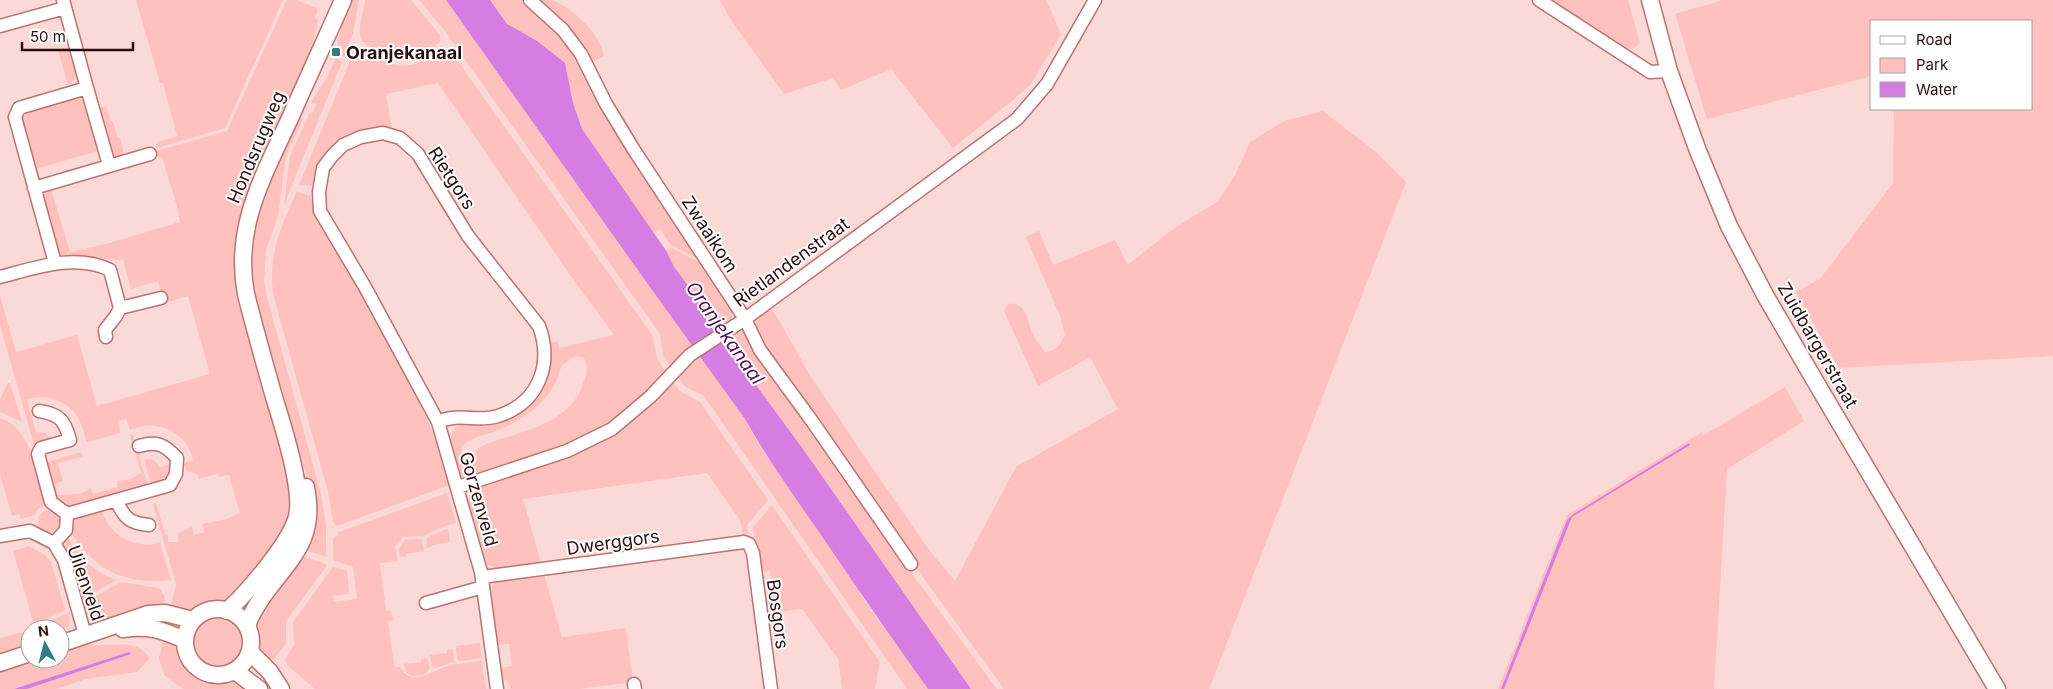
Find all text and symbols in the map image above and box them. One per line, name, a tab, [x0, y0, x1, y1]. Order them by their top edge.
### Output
scale bar	[22, 20, 134, 52]
legend	[1870, 20, 2033, 110]
text: 50 m	[30, 27, 66, 46]
text: Road	[1916, 30, 1952, 49]
place label: Oranjekanaal	[346, 42, 462, 63]
marker: Oranjekanaal	[330, 46, 342, 58]
text: Park	[1916, 55, 1949, 74]
text: Water	[1916, 80, 1958, 99]
street label: Hondsrugweg	[223, 88, 289, 206]
street label: Rietgors	[424, 143, 480, 213]
street label: Zwaaikom	[678, 192, 742, 276]
street label: Rietlandenstraat	[729, 213, 853, 311]
water label: Oranjekanaal	[681, 277, 769, 389]
street label: Zuidbargerstraat	[1773, 278, 1863, 412]
street label: Gorzenveld	[456, 449, 502, 549]
street label: Dwerggors	[565, 525, 661, 559]
street label: Uilenveld	[63, 542, 109, 624]
street label: Bosgors	[763, 578, 793, 650]
north arrow	[20, 619, 70, 669]
text: N	[37, 622, 50, 640]

